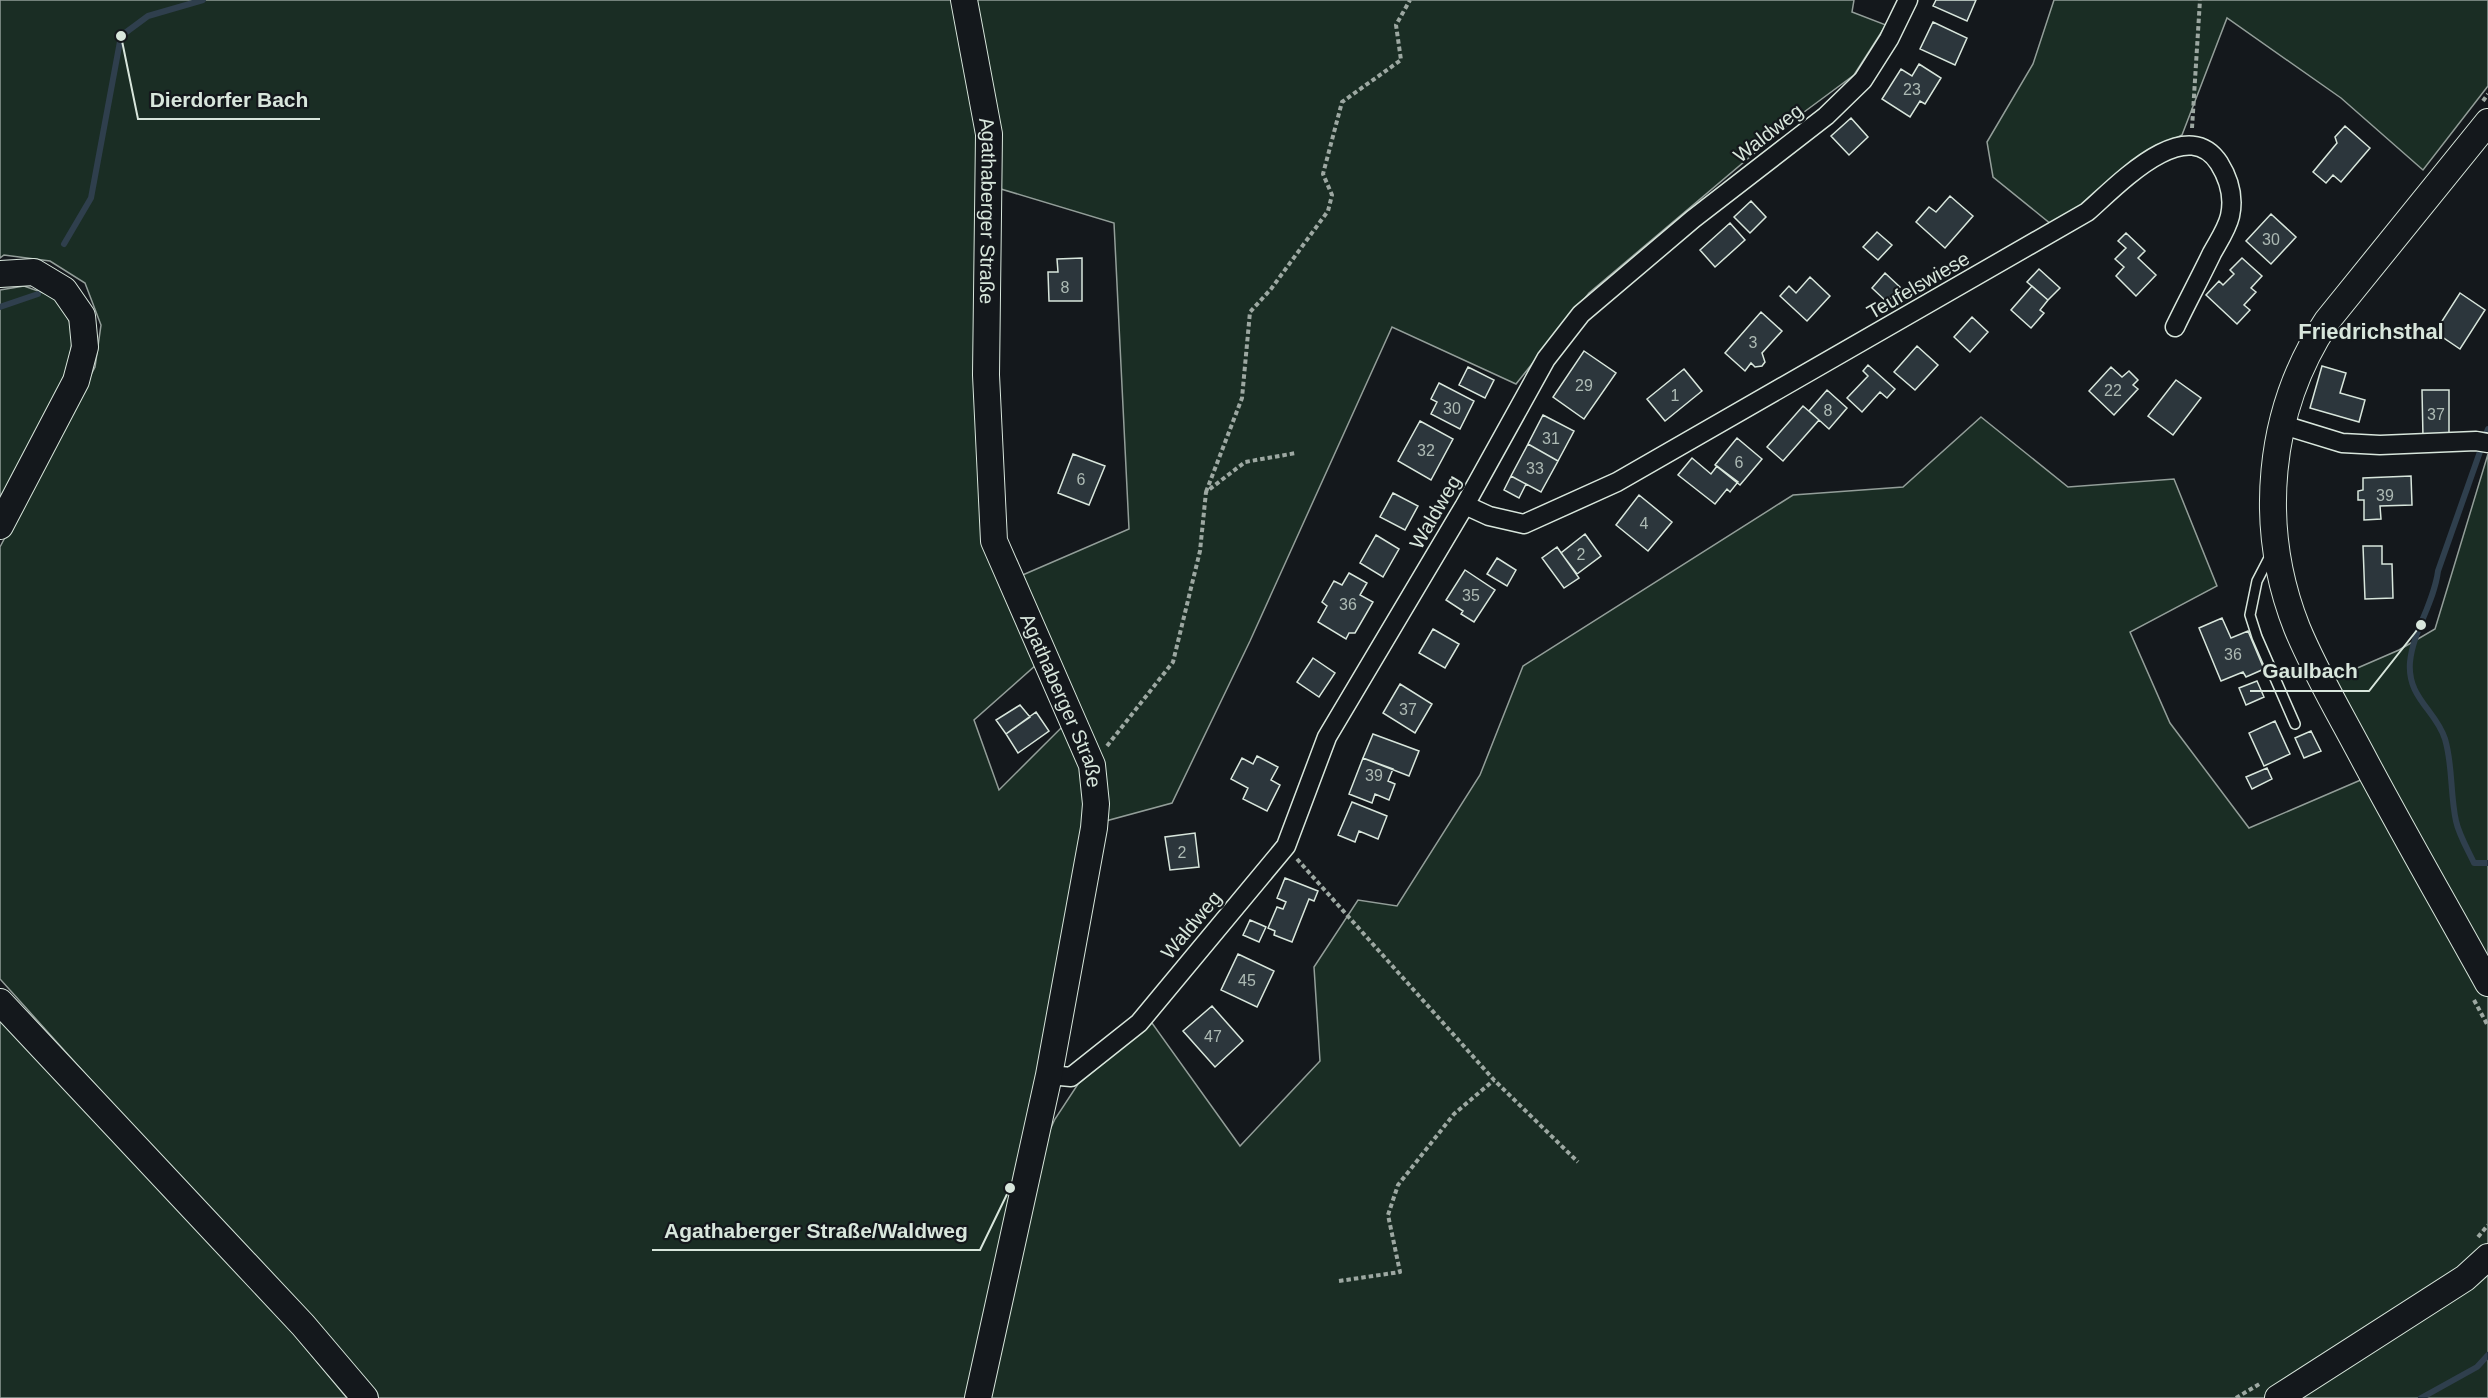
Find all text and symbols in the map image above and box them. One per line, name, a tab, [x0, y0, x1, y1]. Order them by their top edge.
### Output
callout: Dierdorfer Bach	[138, 80, 320, 119]
house number: 23	[1903, 81, 1921, 98]
text: Dierdorfer Bach	[150, 88, 308, 111]
street label: Waldweg	[1729, 99, 1807, 167]
street label: Agathaberger Straße	[975, 116, 1000, 304]
house number: 30	[2262, 231, 2280, 248]
street label: Teufelswiese	[1863, 247, 1973, 323]
house number: 8	[1061, 279, 1070, 296]
district label: Friedrichsthal	[2298, 319, 2444, 344]
house number: 3	[1749, 334, 1758, 351]
house number: 29	[1575, 377, 1593, 394]
house number: 22	[2104, 382, 2122, 399]
house number: 1	[1671, 387, 1680, 404]
house number: 30	[1443, 400, 1461, 417]
house number: 8	[1824, 402, 1833, 419]
house number: 37	[2427, 406, 2445, 423]
house number: 31	[1542, 430, 1560, 447]
house number: 32	[1417, 442, 1435, 459]
house number: 6	[1735, 454, 1744, 471]
house number: 33	[1526, 460, 1544, 477]
house number: 6	[1077, 471, 1086, 488]
street label: Waldweg	[1405, 471, 1465, 553]
house number: 39	[2376, 487, 2394, 504]
house number: 4	[1640, 515, 1649, 532]
house number: 2	[1577, 546, 1586, 563]
house number: 35	[1462, 587, 1480, 604]
house number: 36	[1339, 596, 1357, 613]
street label: Agathaberger Straße	[1016, 610, 1105, 788]
house number: 36	[2224, 646, 2242, 663]
callout: Gaulbach	[2250, 652, 2369, 691]
text: Gaulbach	[2262, 659, 2358, 682]
house number: 37	[1399, 701, 1417, 718]
house number: 39	[1365, 767, 1383, 784]
house number: 2	[1178, 844, 1187, 861]
street label: Waldweg	[1156, 887, 1226, 963]
house number: 45	[1238, 972, 1256, 989]
house number: 47	[1204, 1028, 1222, 1045]
callout: Agathaberger Straße/Waldweg	[652, 1211, 980, 1250]
text: Agathaberger Straße/Waldweg	[664, 1219, 968, 1242]

